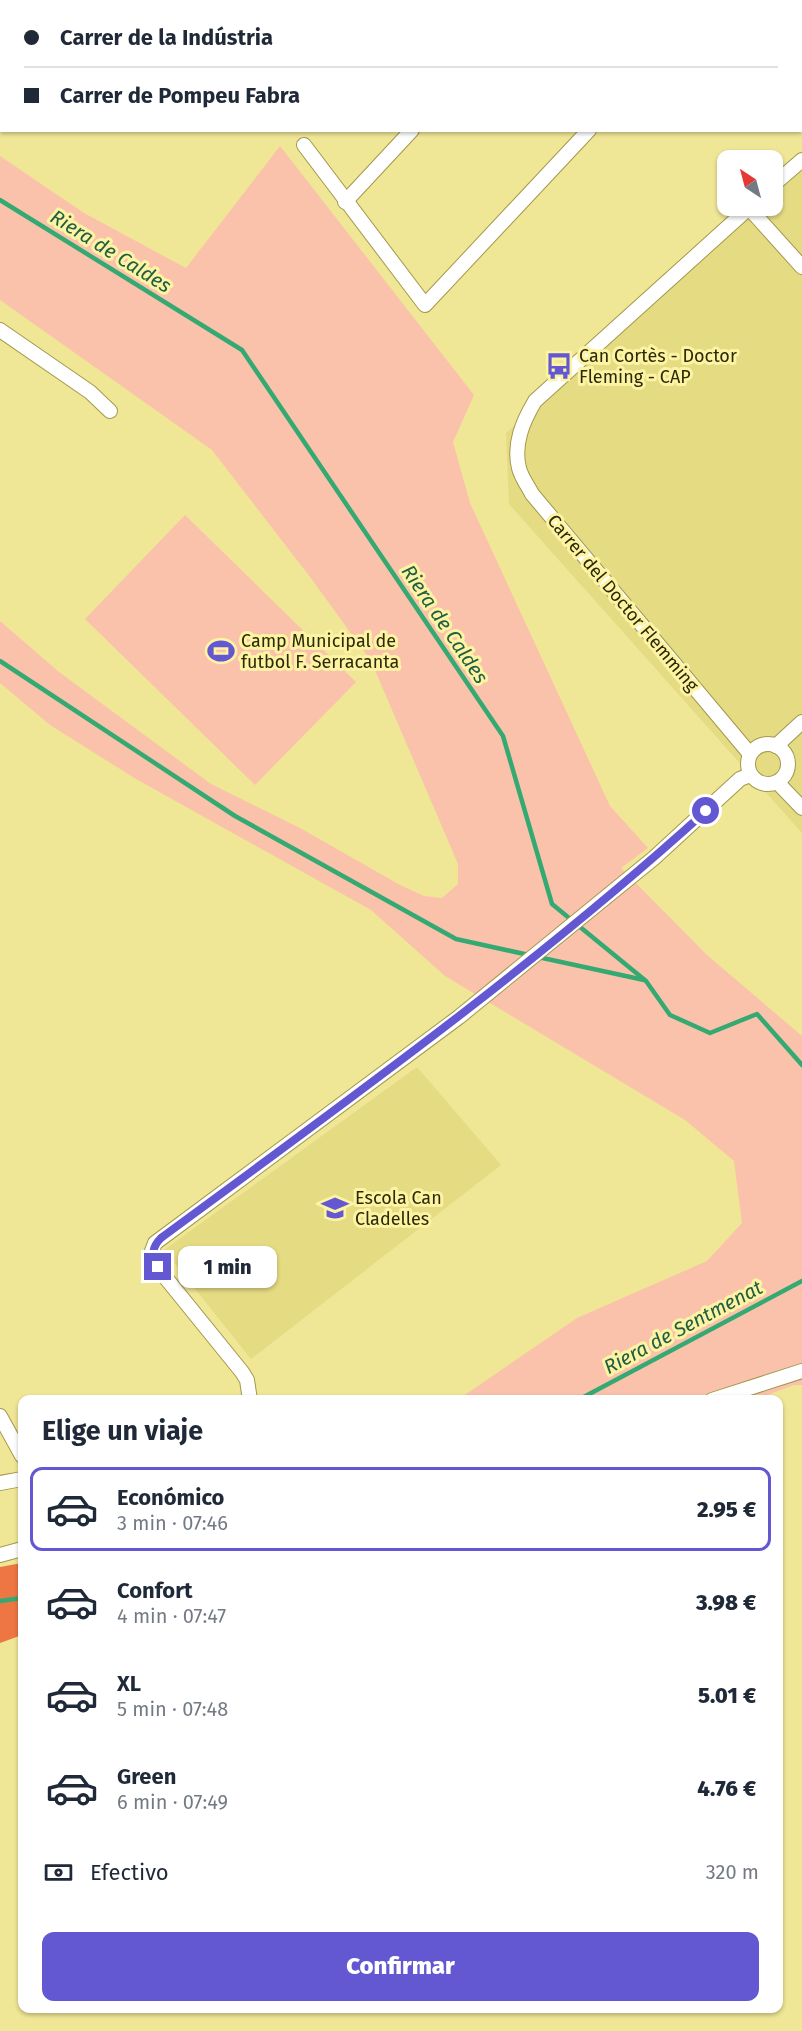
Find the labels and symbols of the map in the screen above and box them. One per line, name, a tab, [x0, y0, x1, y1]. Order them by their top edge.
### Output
north arrow	[717, 150, 783, 216]
water label: Riera de Caldes	[46, 204, 176, 298]
place label: Can Cortès - Doctor Fleming - CAP	[579, 345, 737, 388]
bus stop icon: Can Cortès - Doctor Fleming - CAP	[544, 351, 574, 381]
street label: Carrer del Doctor Flemming	[543, 510, 704, 696]
water label: Riera de Caldes	[397, 560, 493, 688]
place label: Camp Municipal de futbol F. Serracanta	[241, 630, 399, 673]
sports icon: Camp Municipal de futbol F. Serracanta	[206, 636, 236, 666]
route start	[692, 797, 719, 824]
place label: Escola Can Cladelles	[355, 1187, 442, 1230]
school or university icon: Escola Can Cladelles	[320, 1193, 350, 1223]
callout: 1 min	[179, 1246, 278, 1288]
route end	[144, 1253, 171, 1280]
water label: Riera de Sentmenat	[600, 1275, 767, 1379]

